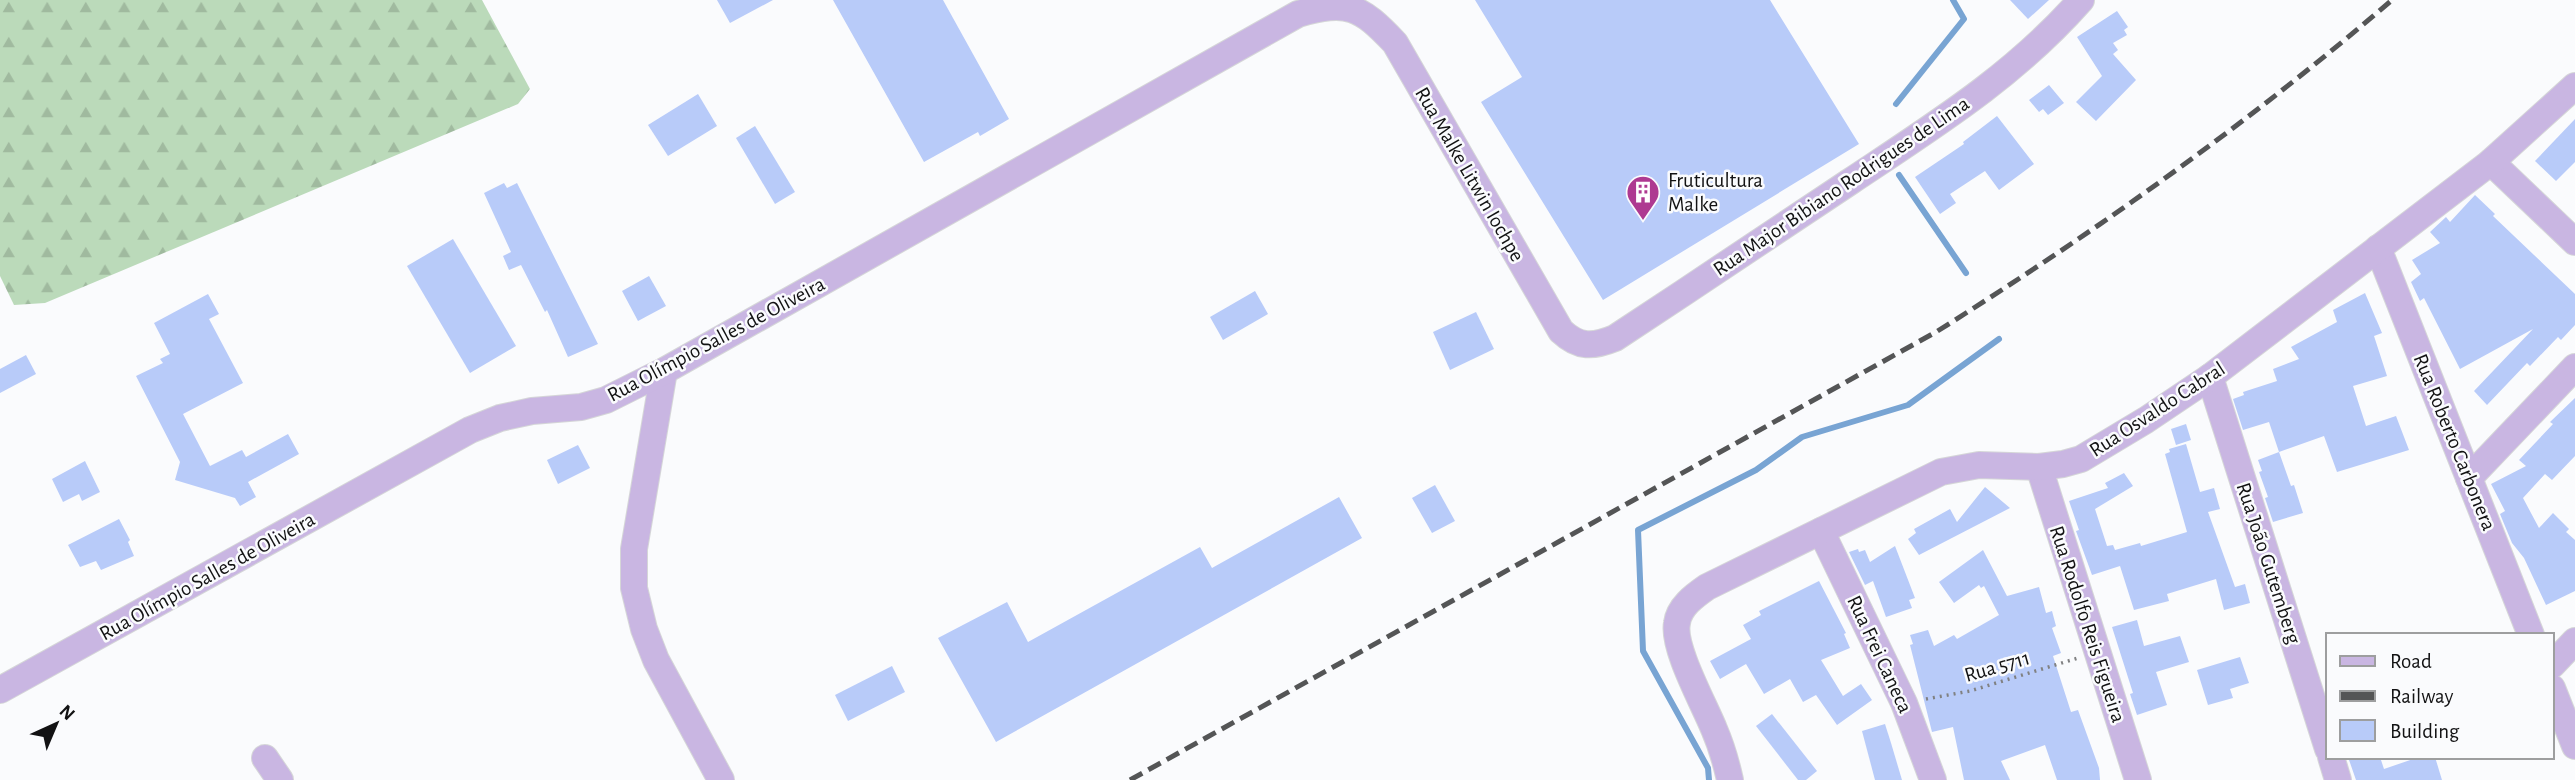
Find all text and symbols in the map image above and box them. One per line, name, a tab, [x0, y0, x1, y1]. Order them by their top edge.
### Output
street label: Rua Malke Litwin Iochpe	[1411, 83, 1528, 265]
street label: Rua Major Bibiano Rodrigues de Lima	[1710, 93, 1973, 280]
place label: Fruticultura Malke	[1668, 170, 1763, 215]
building icon: Fruticultura Malke	[1624, 173, 1662, 222]
street label: Rua Olímpio Salles de Oliveira	[604, 273, 829, 406]
street label: Rua Roberto Carbonera	[2409, 351, 2500, 534]
street label: Rua Osvaldo Cabral	[2086, 358, 2229, 461]
street label: Rua João Gutemberg	[2233, 480, 2305, 647]
street label: Rua Olímpio Salles de Oliveira	[96, 508, 319, 644]
street label: Rua Rodolfo Reis Figueira	[2046, 523, 2129, 725]
street label: Rua Frei Caneca	[1843, 592, 1916, 716]
legend	[2326, 633, 2554, 759]
street label: Rua 5711	[1962, 647, 2032, 686]
text: Road	[2390, 651, 2432, 672]
text: Railway	[2390, 686, 2453, 707]
north arrow	[21, 689, 91, 759]
text: N	[55, 701, 78, 724]
text: Building	[2390, 721, 2460, 742]

